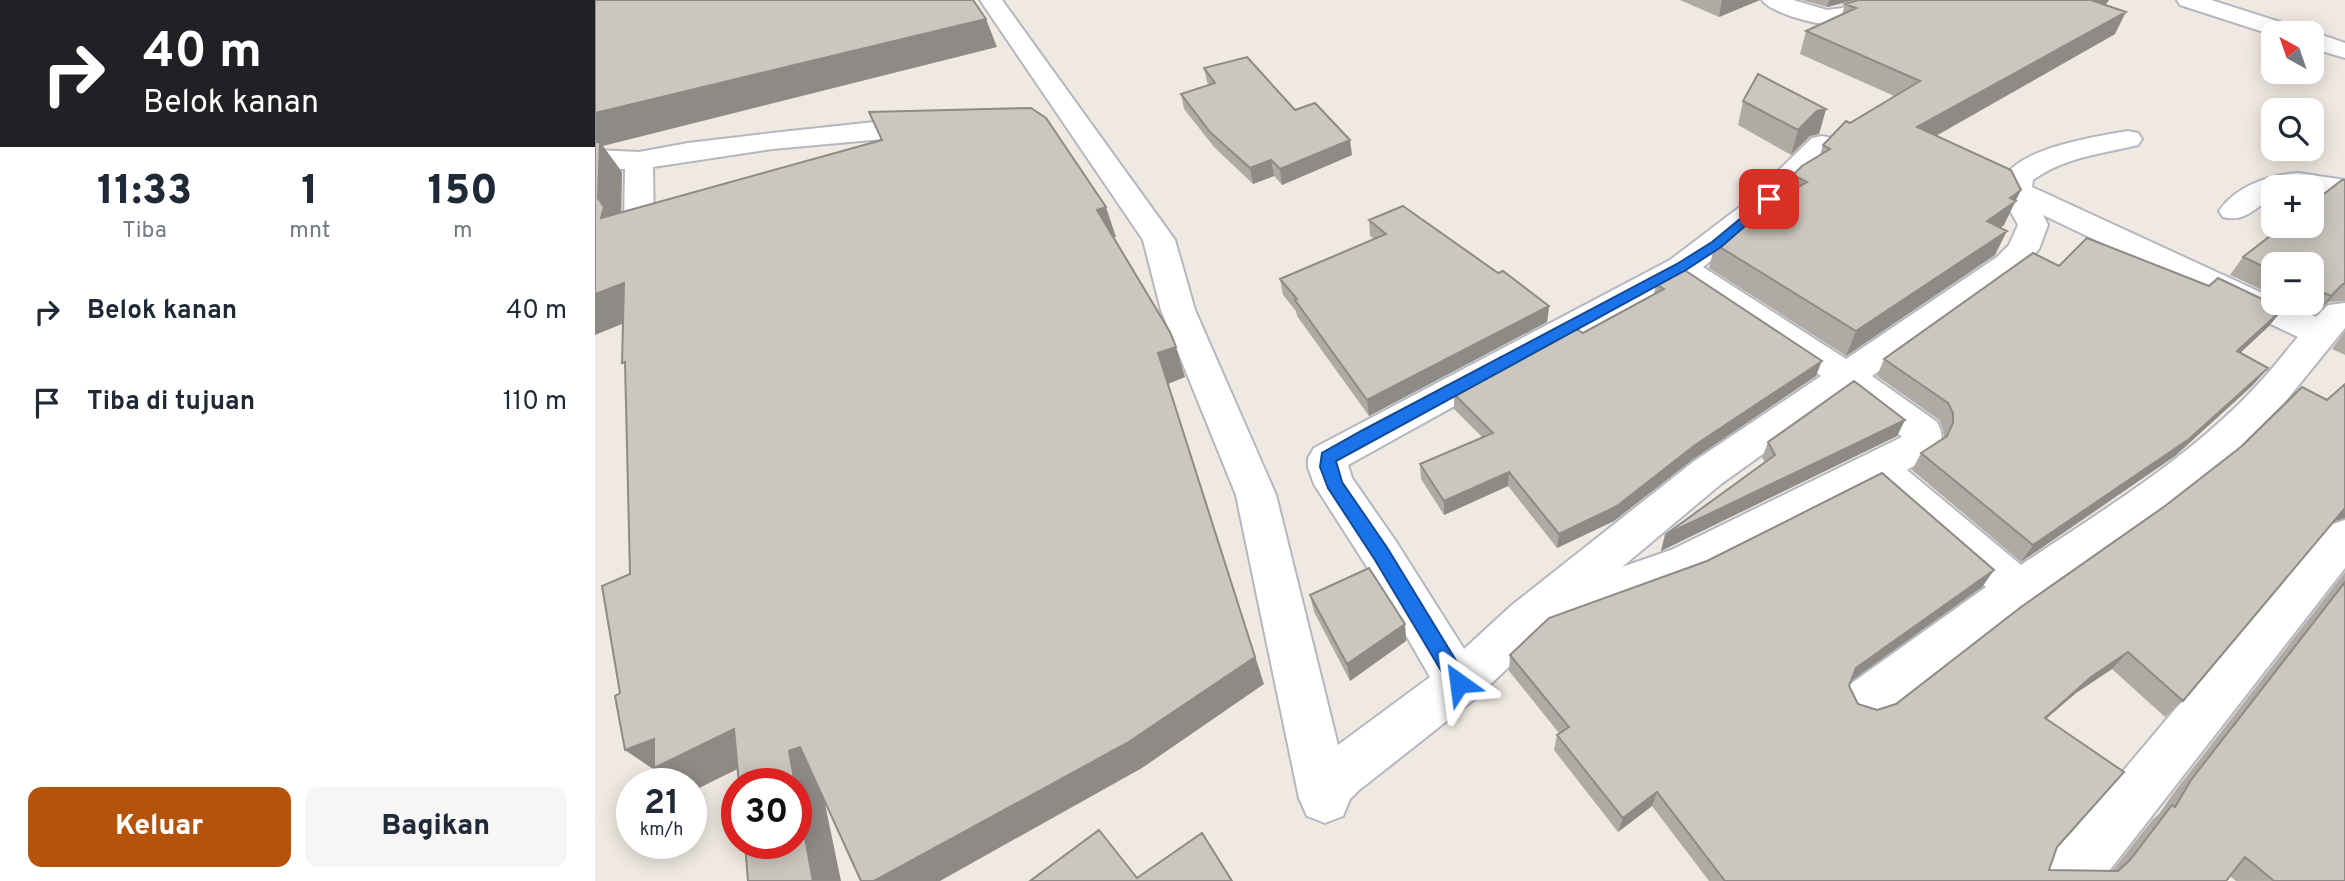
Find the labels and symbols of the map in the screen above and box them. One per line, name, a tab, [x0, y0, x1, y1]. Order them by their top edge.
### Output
north arrow	[2261, 21, 2324, 84]
pin	[1739, 169, 1799, 229]
position arrow	[1422, 646, 1496, 720]
speed limit sign: 30	[721, 768, 812, 859]

